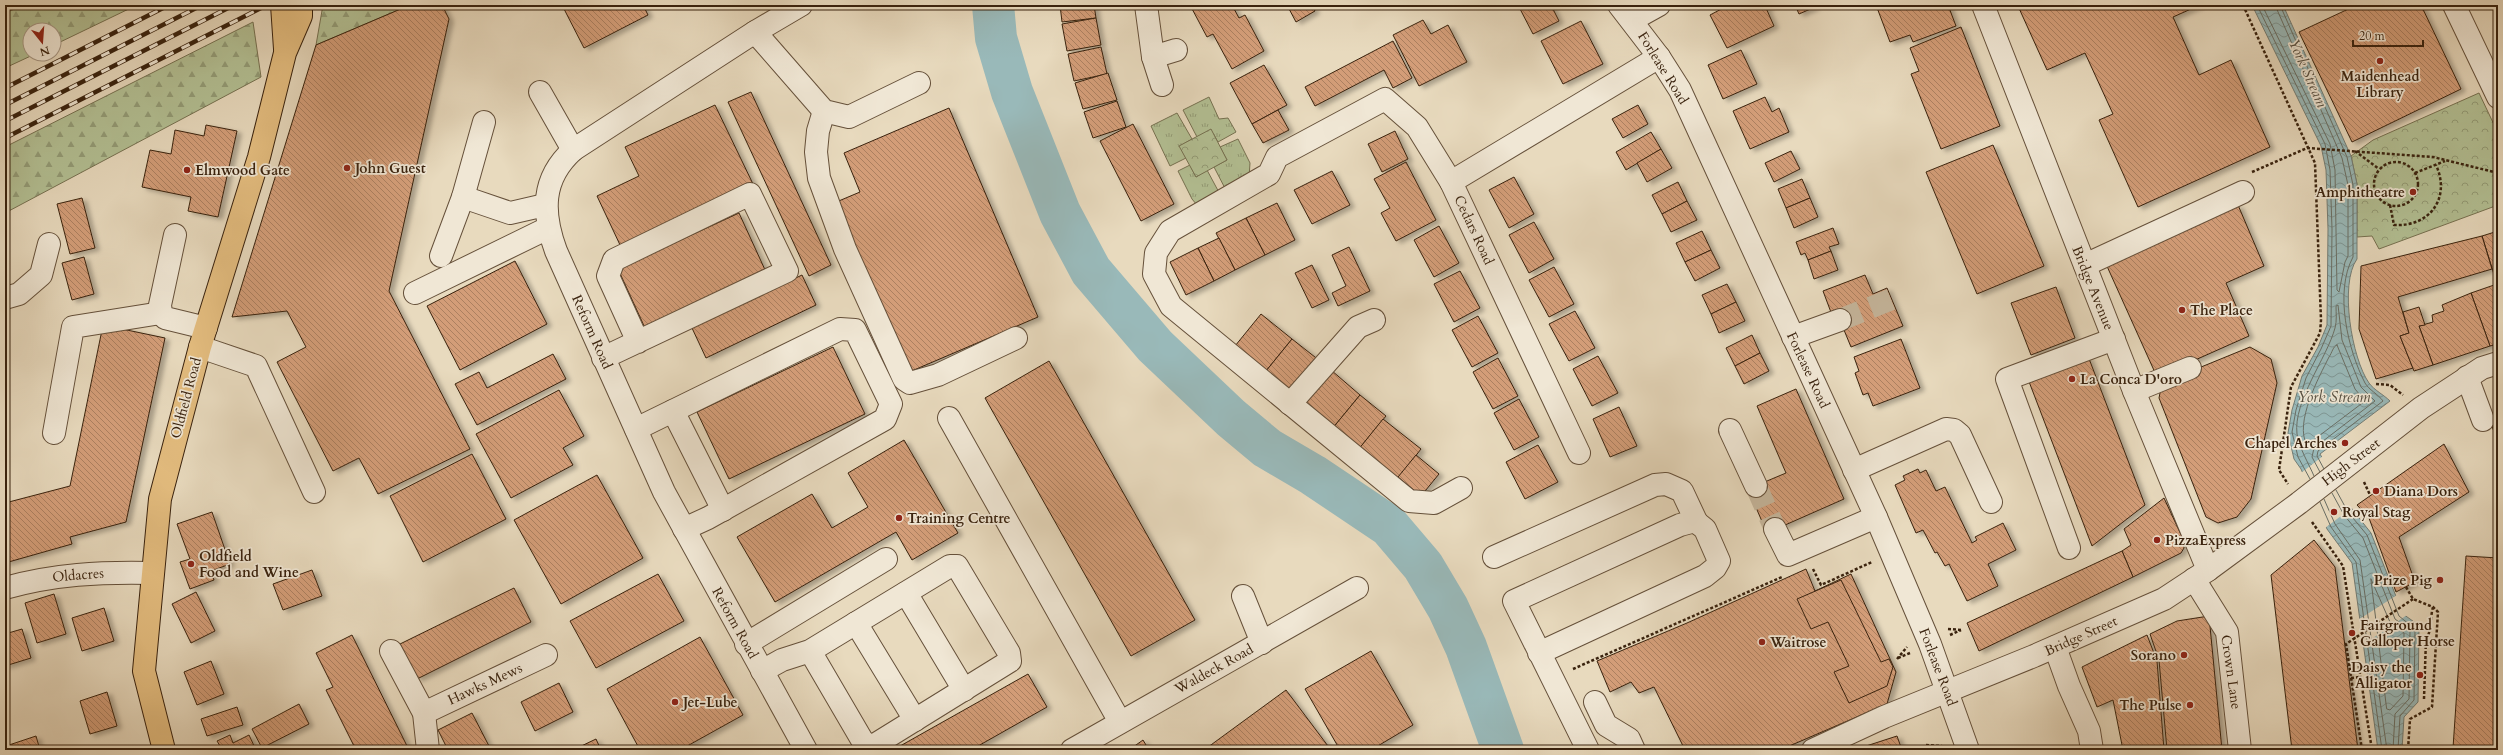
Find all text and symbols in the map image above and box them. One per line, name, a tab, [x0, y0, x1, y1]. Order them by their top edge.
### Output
north arrow	[22, 22, 62, 62]
scale bar	[2353, 22, 2423, 48]
street label: Forlease Road	[1633, 28, 1693, 108]
text: 20 m	[2359, 28, 2386, 44]
water label: York Stream	[2284, 35, 2332, 111]
text: N	[38, 43, 52, 60]
marker: Maidenhead Library	[2375, 56, 2385, 66]
place label: Maidenhead Library	[2341, 67, 2419, 102]
place label: John Guest	[353, 159, 426, 178]
place label: Elmwood Gate	[195, 161, 290, 180]
marker: John Guest	[342, 163, 352, 173]
marker: Elmwood Gate	[182, 165, 192, 175]
place label: Amphitheatre	[2316, 183, 2405, 202]
marker: Amphitheatre	[2408, 187, 2418, 197]
street label: Cedars Road	[1450, 192, 1499, 268]
street label: Bridge Avenue	[2067, 243, 2119, 333]
street label: Reform Road	[567, 292, 617, 373]
place label: The Place	[2190, 301, 2253, 320]
marker: The Place	[2177, 305, 2187, 315]
street label: Forlease Road	[1782, 329, 1834, 412]
street label: Oldfield Road	[166, 355, 206, 440]
place label: La Conca D'oro	[2080, 370, 2182, 389]
marker: La Conca D'oro	[2067, 374, 2077, 384]
water label: York Stream	[2297, 387, 2371, 407]
street label: High Street	[2318, 433, 2385, 490]
place label: Chapel Arches	[2245, 434, 2337, 453]
marker: Chapel Arches	[2340, 438, 2350, 448]
place label: Diana Dors	[2384, 482, 2458, 501]
marker: Diana Dors	[2371, 486, 2381, 496]
place label: Royal Stag	[2342, 503, 2411, 522]
marker: Royal Stag	[2329, 507, 2339, 517]
place label: Training Centre	[907, 509, 1010, 528]
marker: Training Centre	[894, 513, 904, 523]
place label: PizzaExpress	[2165, 531, 2246, 550]
marker: PizzaExpress	[2152, 535, 2162, 545]
place label: Oldfield Food and Wine	[199, 547, 299, 582]
marker: Oldfield Food and Wine	[186, 559, 196, 569]
street label: Oldacres	[51, 563, 105, 587]
place label: Prize Pig	[2374, 571, 2433, 590]
marker: Prize Pig	[2435, 575, 2445, 585]
street label: Reform Road	[707, 584, 763, 663]
street label: Bridge Street	[2042, 611, 2121, 660]
place label: Fairground Galloper Horse	[2360, 616, 2455, 651]
street label: Forlease Road	[1914, 625, 1962, 709]
marker: Fairground Galloper Horse	[2347, 628, 2357, 638]
place label: Waitrose	[1769, 633, 1827, 652]
street label: Crown Lane	[2216, 633, 2246, 711]
marker: Waitrose	[1757, 637, 1767, 647]
street label: Waldeck Road	[1170, 639, 1257, 699]
place label: Sorano	[2131, 646, 2176, 665]
marker: Sorano	[2179, 650, 2189, 660]
street label: Hawks Mews	[445, 658, 526, 710]
place label: Daisy the Alligator	[2351, 658, 2412, 693]
marker: Daisy the Alligator	[2415, 670, 2425, 680]
place label: Jet-Lube	[681, 693, 738, 712]
place label: The Pulse	[2119, 696, 2182, 715]
marker: Jet-Lube	[670, 697, 680, 707]
marker: The Pulse	[2185, 700, 2195, 710]

